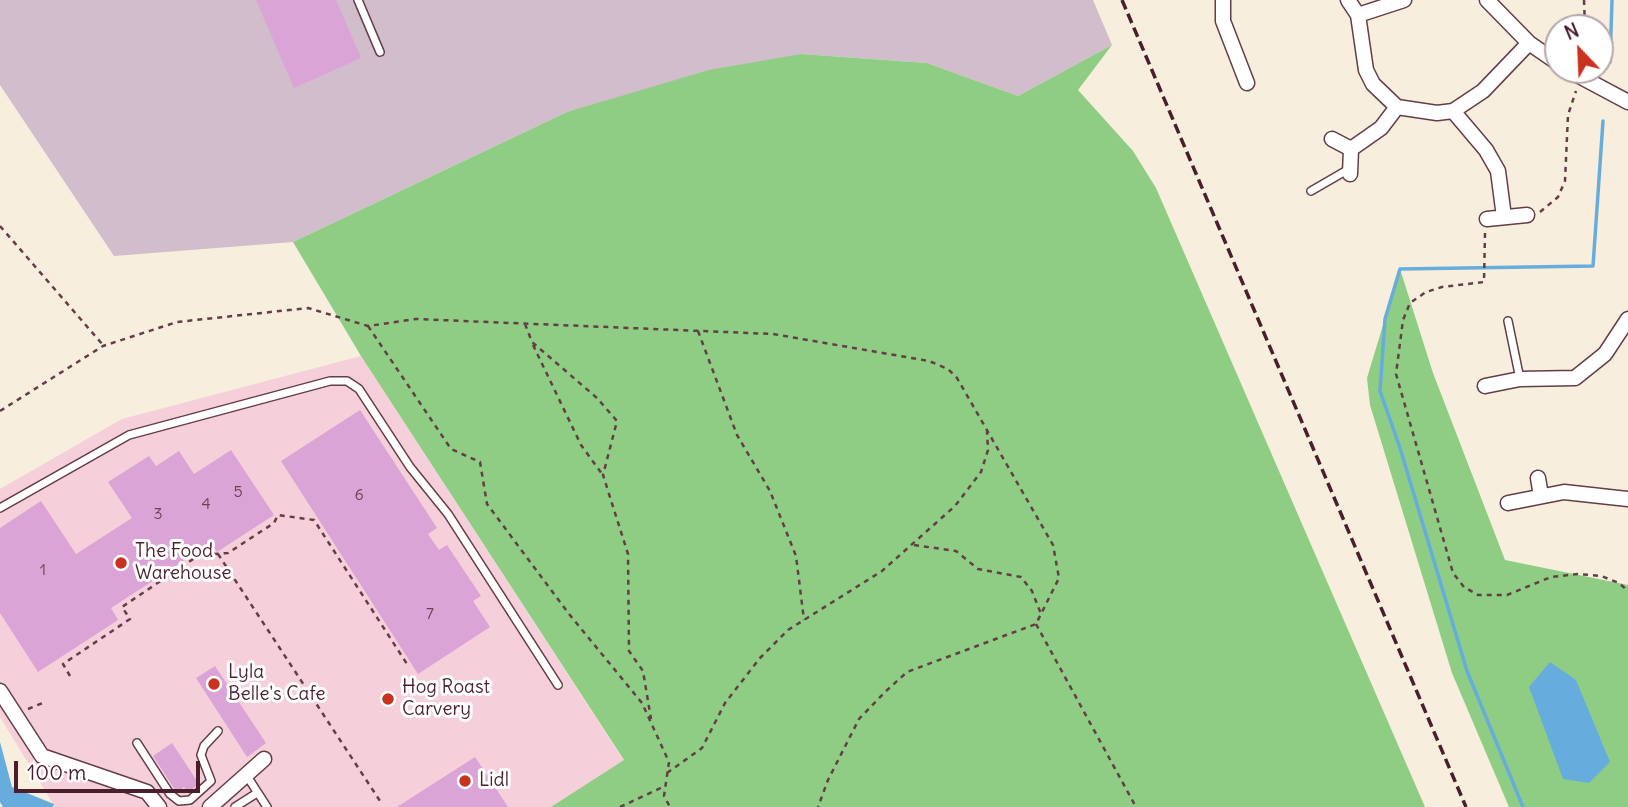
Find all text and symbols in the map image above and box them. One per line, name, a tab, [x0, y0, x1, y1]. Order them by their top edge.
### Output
north arrow	[1544, 14, 1614, 84]
text: N	[1561, 18, 1582, 45]
house number: 5	[233, 482, 243, 502]
house number: 6	[354, 485, 364, 505]
house number: 4	[201, 494, 211, 514]
house number: 3	[153, 504, 163, 524]
place label: The Food Warehouse	[135, 541, 232, 585]
marker: The Food Warehouse	[113, 555, 129, 571]
house number: 1	[40, 560, 46, 580]
house number: 7	[426, 604, 434, 624]
place label: Lyla Belle's Cafe	[228, 662, 325, 706]
marker: Lyla Belle's Cafe	[206, 676, 222, 692]
place label: Hog Roast Carvery	[402, 677, 490, 721]
marker: Hog Roast Carvery	[380, 691, 396, 707]
scale bar	[18, 748, 203, 792]
text: 100 m	[27, 759, 86, 786]
place label: Lidl	[479, 770, 509, 792]
marker: Lidl	[457, 773, 473, 789]

